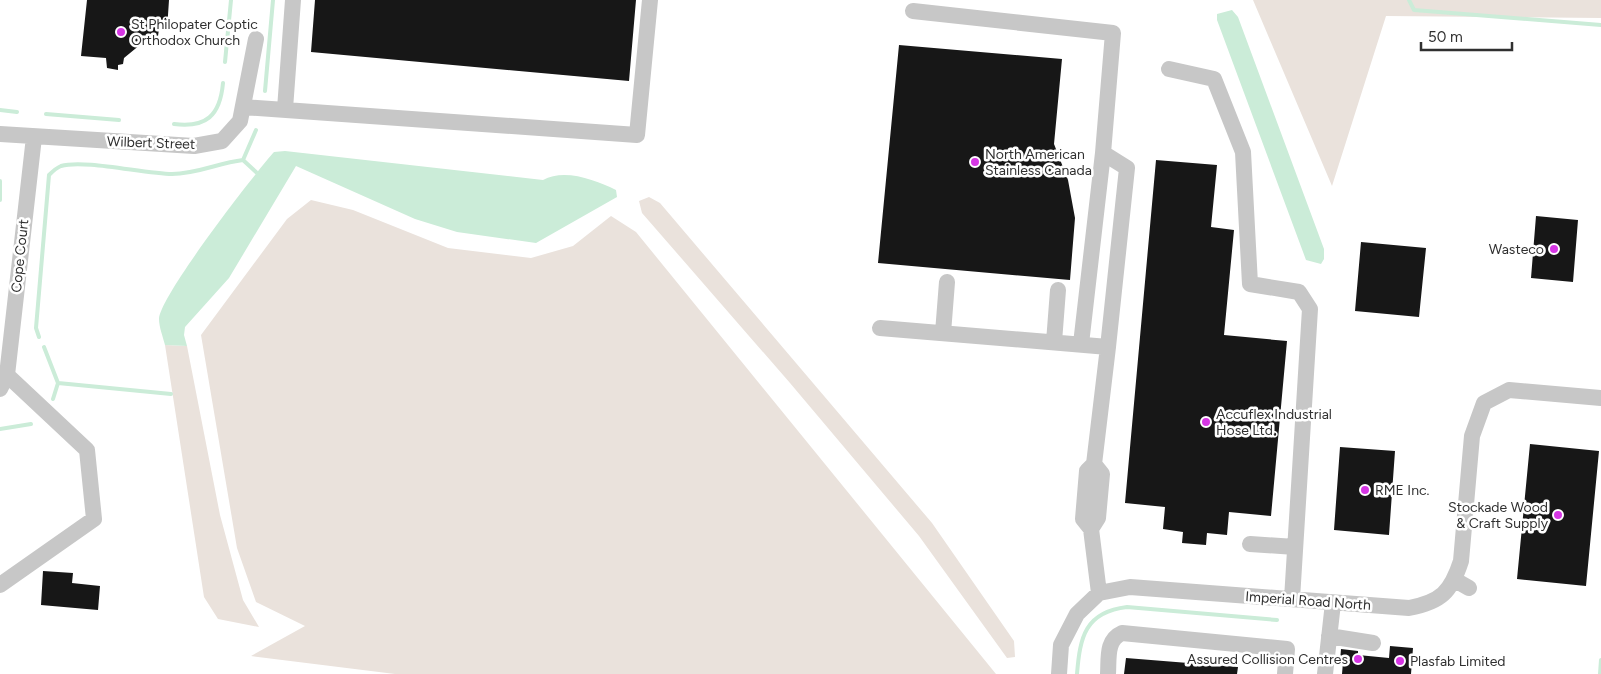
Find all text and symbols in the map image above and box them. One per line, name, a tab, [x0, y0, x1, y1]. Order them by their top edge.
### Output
place label: St Philopater Coptic Orthodox Church	[131, 16, 258, 49]
scale bar	[1421, 20, 1512, 52]
marker: St Philopater Coptic Orthodox Church	[115, 26, 127, 38]
text: 50 m	[1428, 28, 1463, 46]
street label: Wilbert Street	[107, 133, 195, 153]
place label: North American Stainless Canada	[985, 146, 1092, 179]
marker: North American Stainless Canada	[969, 156, 981, 168]
street label: Cope Court	[8, 218, 32, 294]
place label: Wasteco	[1489, 241, 1544, 258]
marker: Wasteco	[1548, 243, 1560, 255]
place label: Accuflex Industrial Hose Ltd.	[1216, 406, 1332, 439]
marker: Accuflex Industrial Hose Ltd.	[1200, 416, 1212, 428]
place label: RME Inc.	[1375, 482, 1430, 499]
marker: RME Inc.	[1359, 484, 1371, 496]
place label: Stockade Wood & Craft Supply	[1448, 499, 1549, 532]
marker: Stockade Wood & Craft Supply	[1552, 509, 1564, 521]
street label: Imperial Road North	[1245, 588, 1372, 614]
place label: Assured Collision Centres	[1187, 651, 1348, 668]
marker: Assured Collision Centres	[1352, 653, 1364, 665]
place label: Plasfab Limited	[1410, 653, 1506, 670]
marker: Plasfab Limited	[1394, 655, 1406, 667]

